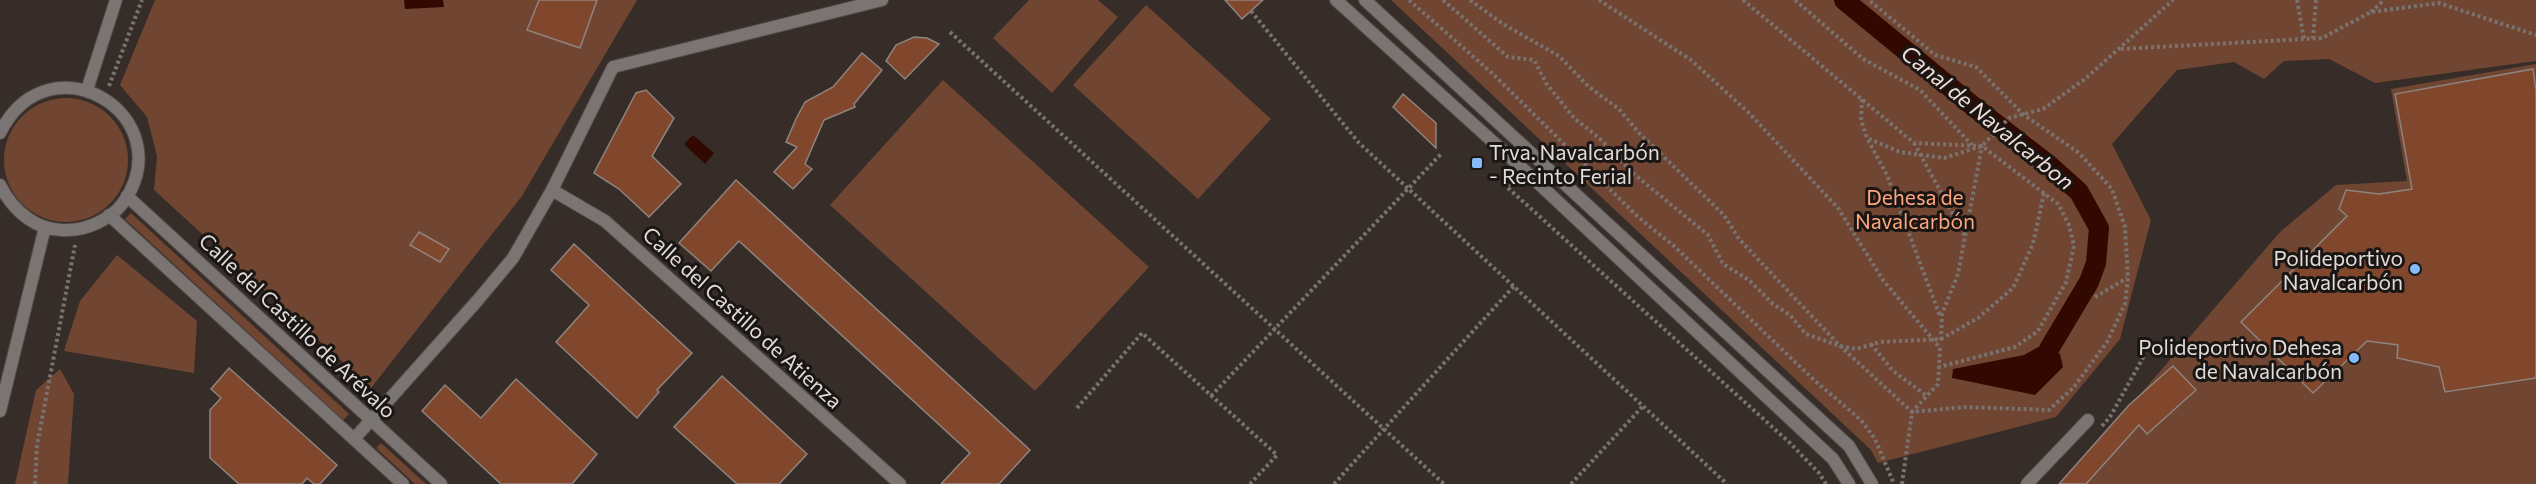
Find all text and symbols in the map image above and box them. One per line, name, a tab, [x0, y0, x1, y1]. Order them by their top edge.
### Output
water label: Canal de Navalcarbon	[1896, 39, 2080, 195]
place label: Trva. Navalcarbón - Recinto Ferial	[1489, 139, 1660, 188]
marker: Trva. Navalcarbón - Recinto Ferial	[1470, 156, 1484, 170]
park label: Dehesa de Navalcarbón	[1855, 184, 1975, 233]
street label: Calle del Castillo de Atienza	[638, 221, 848, 413]
street label: Calle del Castillo de Arévalo	[194, 227, 402, 423]
place label: Polideportivo Navalcarbón	[2273, 245, 2403, 294]
marker: Polideportivo Navalcarbón	[2408, 262, 2422, 276]
place label: Polideportivo Dehesa de Navalcarbón	[2138, 334, 2342, 383]
marker: Polideportivo Dehesa de Navalcarbón	[2347, 351, 2361, 365]

